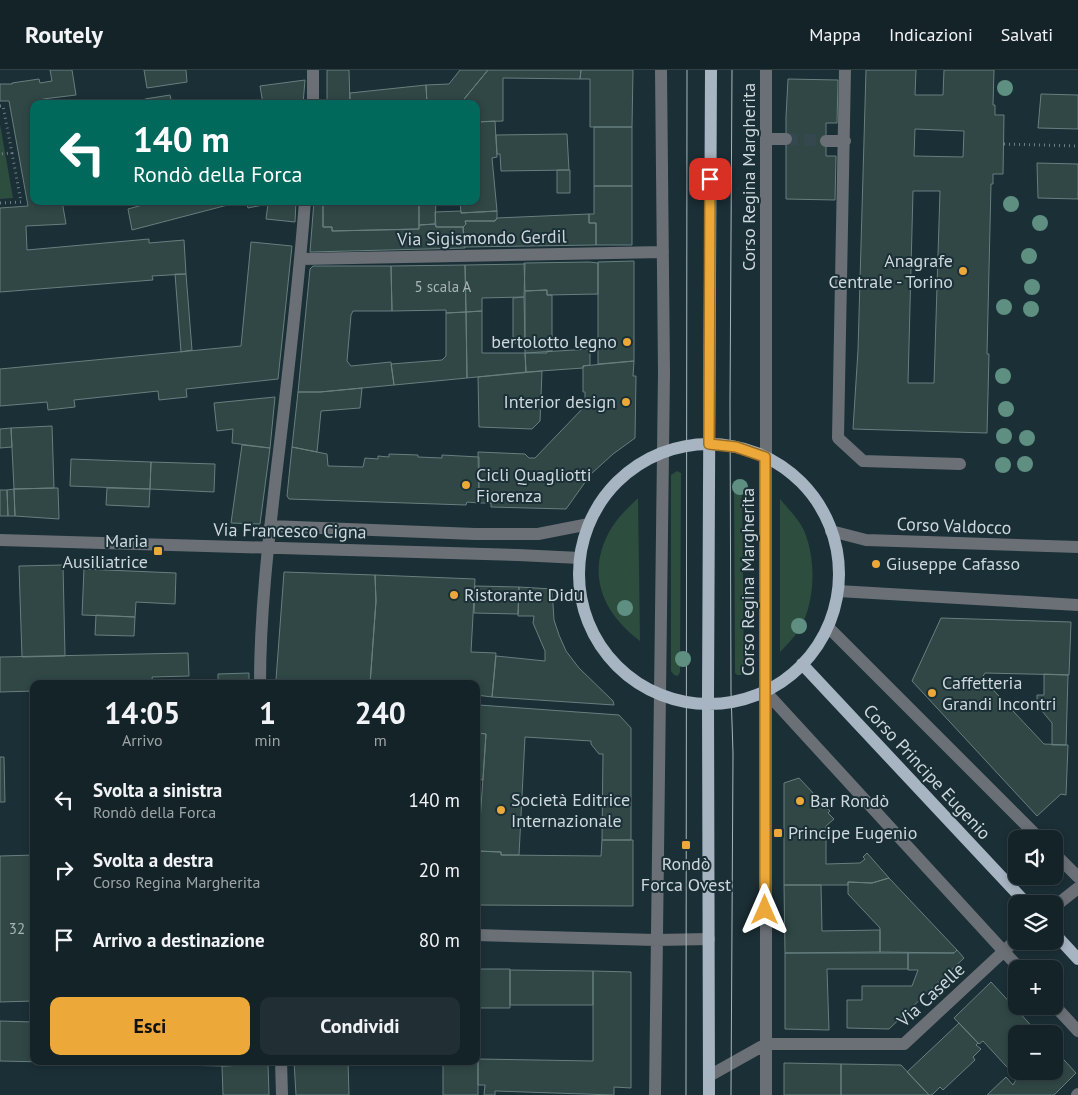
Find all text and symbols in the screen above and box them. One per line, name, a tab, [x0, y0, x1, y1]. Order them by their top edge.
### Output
text: Routely	[25, 19, 103, 50]
text: Mappa	[809, 23, 861, 46]
text: Indicazioni	[889, 23, 973, 46]
text: Salvati	[1001, 23, 1053, 46]
street label: Corso Regina Margherita	[737, 83, 760, 271]
text: 140 m	[133, 116, 230, 162]
icon: left	[50, 120, 115, 185]
pin	[689, 158, 731, 200]
text: Rondò della Forca	[133, 160, 303, 188]
icon: arrive	[696, 165, 724, 193]
street label: Via Sigismondo Gerdil	[396, 225, 568, 250]
place label: Anagrafe Centrale - Torino	[828, 249, 953, 293]
marker: Anagrafe Centrale - Torino	[957, 265, 969, 277]
house number: 5 scala A	[415, 277, 472, 296]
place label: bertolotto legno	[491, 330, 617, 353]
marker: bertolotto legno	[621, 336, 633, 348]
place label: Interior design	[504, 390, 616, 413]
marker: Interior design	[620, 396, 632, 408]
place label: Cicli Quagliotti Fiorenza	[476, 463, 591, 507]
marker: Cicli Quagliotti Fiorenza	[460, 479, 472, 491]
street label: Corso Regina Margherita	[736, 488, 759, 676]
street label: Corso Valdocco	[896, 512, 1012, 539]
street label: Via Francesco Cigna	[212, 518, 367, 543]
place label: Maria Ausiliatrice	[62, 529, 148, 573]
marker: Maria Ausiliatrice	[152, 545, 164, 557]
place label: Giuseppe Cafasso	[886, 552, 1020, 575]
marker: Giuseppe Cafasso	[870, 558, 882, 570]
place label: Ristorante Didu	[464, 583, 583, 606]
marker: Ristorante Didu	[448, 589, 460, 601]
place label: Caffetteria Grandi Incontri	[942, 671, 1057, 715]
marker: Caffetteria Grandi Incontri	[926, 687, 938, 699]
text: 14:05	[104, 693, 180, 732]
text: 1	[259, 693, 276, 732]
text: 240	[355, 693, 406, 732]
street label: Corso Principe Eugenio	[859, 699, 996, 844]
text: Arrivo	[122, 730, 163, 750]
text: min	[255, 730, 281, 750]
text: m	[374, 730, 387, 750]
text: Svolta a sinistra	[93, 778, 222, 802]
icon: left	[50, 786, 78, 814]
text: 140 m	[408, 788, 460, 812]
place label: Società Editrice Internazionale	[511, 788, 630, 832]
place label: Bar Rondò	[810, 789, 889, 812]
marker: Bar Rondò	[794, 795, 806, 807]
text: Rondò della Forca	[93, 802, 216, 822]
marker: Società Editrice Internazionale	[495, 804, 507, 816]
place label: Principe Eugenio	[788, 821, 917, 844]
marker: Principe Eugenio	[772, 827, 784, 839]
map controls	[1008, 830, 1063, 1080]
button: sound	[1008, 830, 1063, 885]
marker: Rondò Forca Ovest	[680, 839, 692, 851]
text: Svolta a destra	[93, 848, 214, 872]
place label: Rondò Forca Ovest	[641, 852, 731, 896]
icon: right	[50, 856, 78, 884]
text: 20 m	[419, 858, 460, 882]
text: Corso Regina Margherita	[93, 872, 260, 892]
position arrow	[738, 883, 790, 935]
button: layers	[1008, 895, 1063, 950]
house number: 32	[9, 919, 25, 938]
icon: arrive	[50, 926, 78, 954]
text: Arrivo a destinazione	[93, 928, 265, 952]
text: 80 m	[419, 928, 460, 952]
street label: Via Caselle	[891, 958, 969, 1032]
button: +	[1008, 960, 1063, 1015]
button: Esci	[50, 997, 250, 1055]
button: Condividi	[260, 997, 460, 1055]
button: −	[1008, 1025, 1063, 1080]

